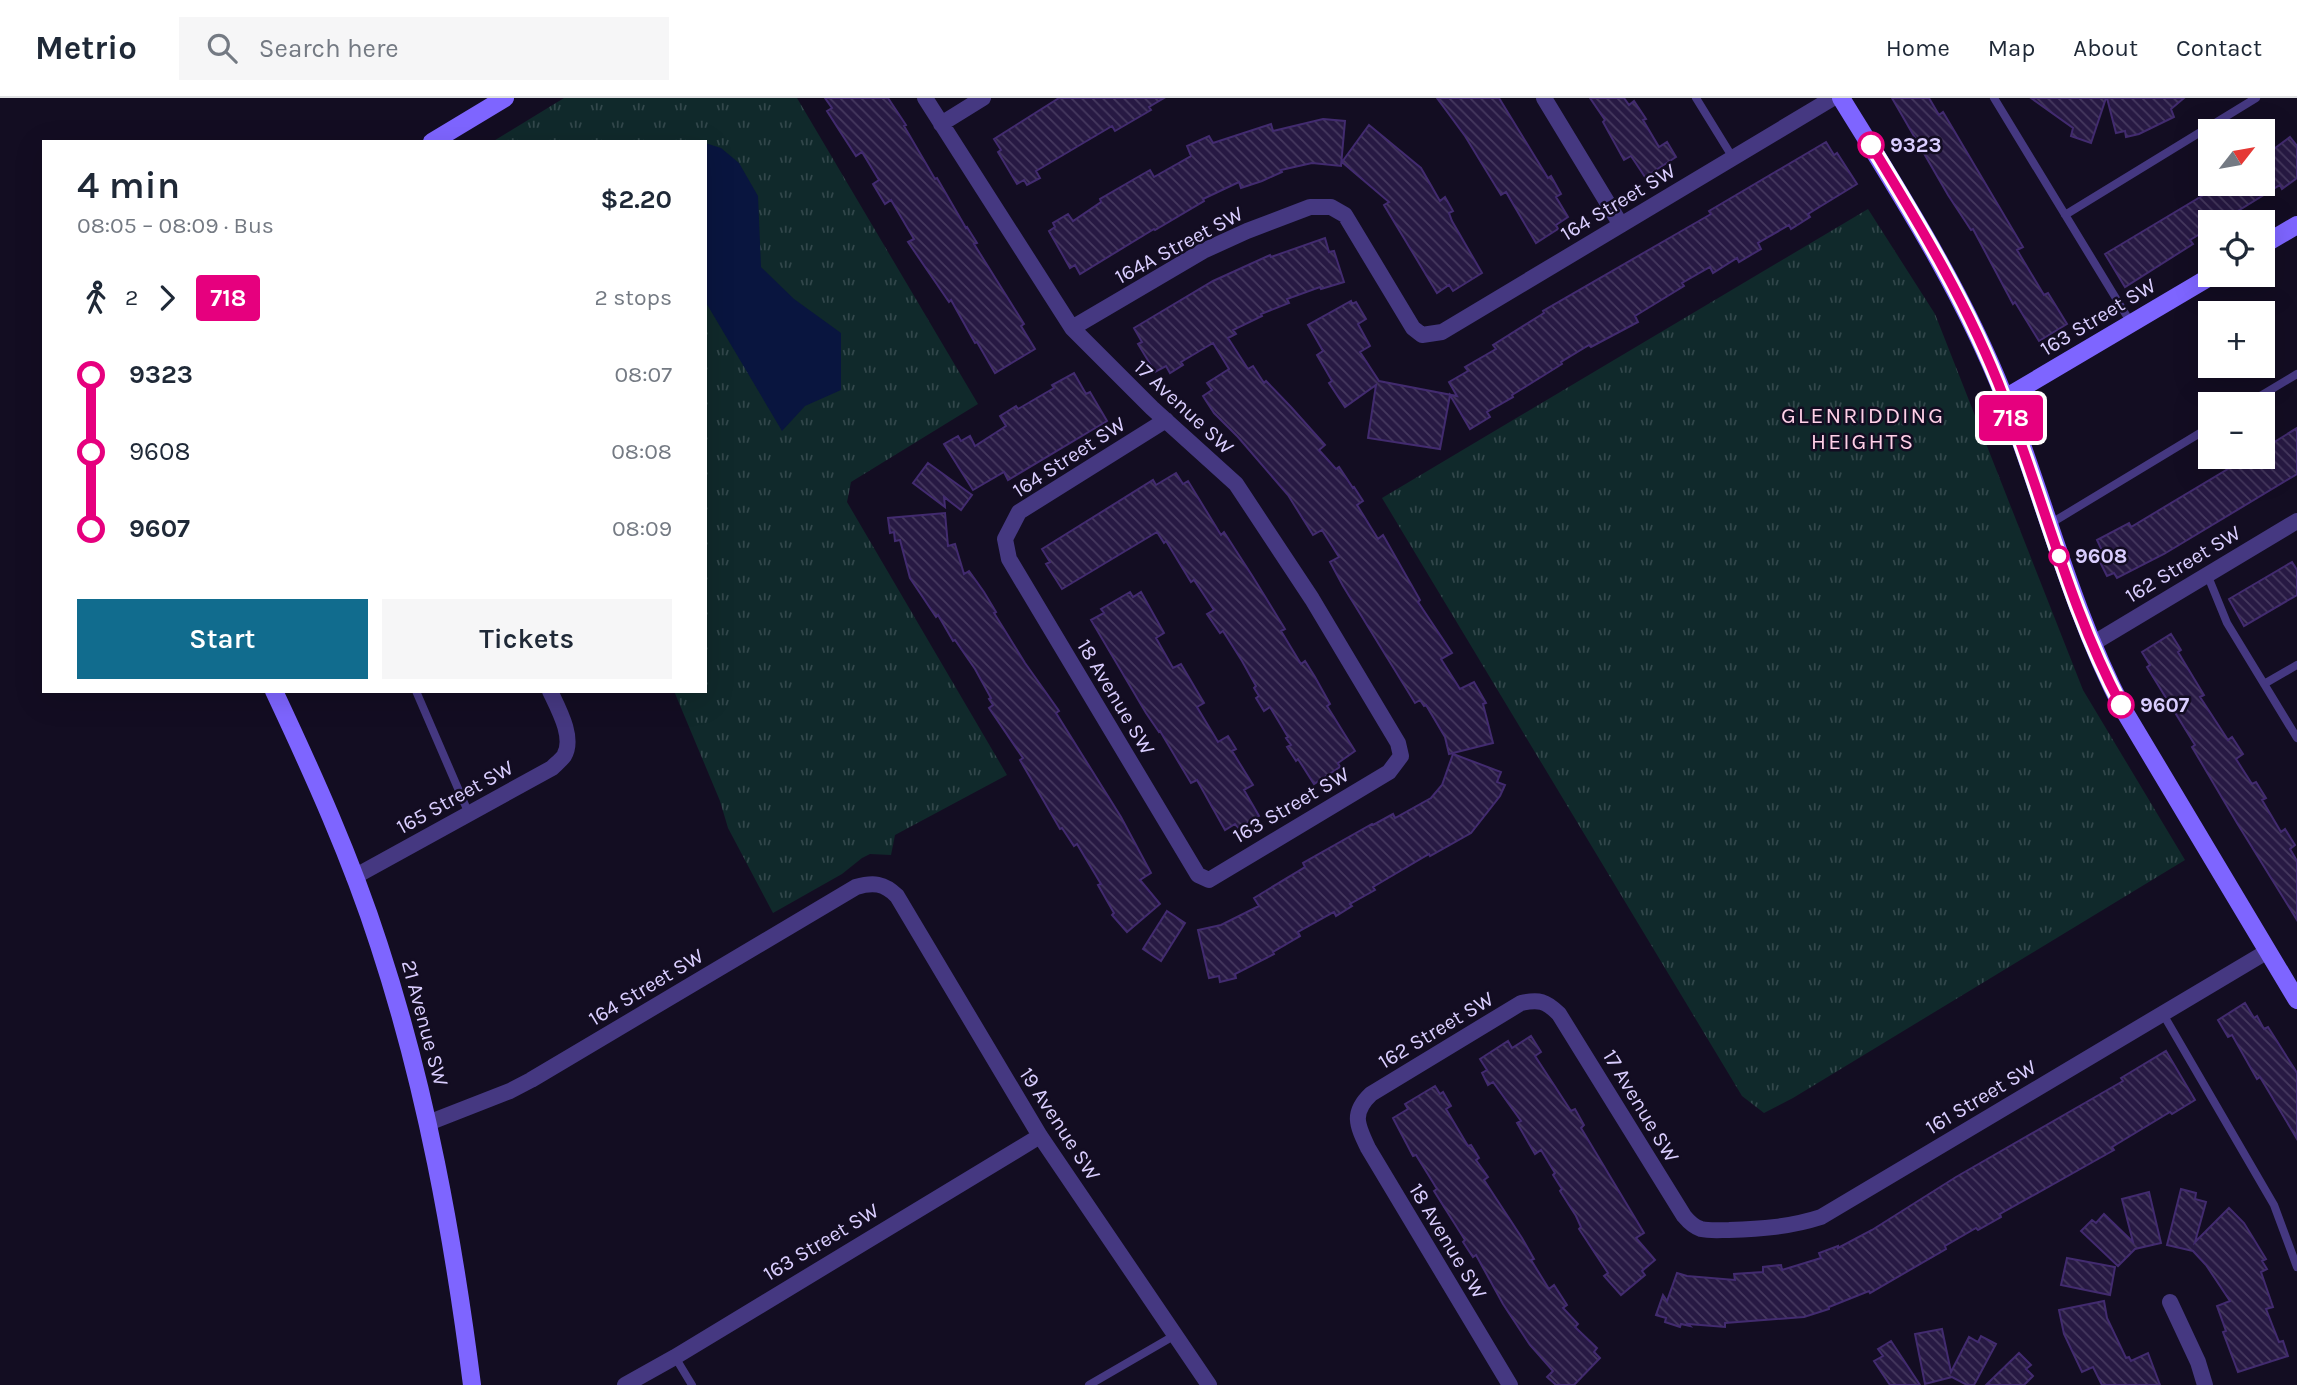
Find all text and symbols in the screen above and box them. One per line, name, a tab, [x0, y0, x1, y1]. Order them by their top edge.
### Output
search box	[179, 17, 669, 80]
text: Metrio	[35, 29, 137, 67]
icon: search	[203, 29, 241, 67]
text: Search here	[259, 33, 399, 64]
text: Home	[1886, 34, 1950, 62]
text: Map	[1988, 34, 2035, 62]
text: About	[2073, 34, 2138, 62]
text: Contact	[2176, 34, 2262, 62]
north arrow	[2198, 119, 2275, 196]
map controls	[2198, 119, 2275, 469]
marker: 9323	[1858, 132, 1884, 158]
place label: 9323	[1890, 133, 1942, 157]
street label: 164 Street SW	[1556, 158, 1680, 246]
text: 4 min	[77, 163, 180, 208]
text: $2.20	[601, 184, 672, 215]
street label: 164A Street SW	[1111, 201, 1247, 289]
button: locate	[2198, 210, 2275, 287]
text: 08:05 – 08:09 · Bus	[77, 212, 274, 239]
street label: 163 Street SW	[2036, 273, 2160, 361]
icon: walk	[77, 279, 115, 317]
icon: forward	[148, 279, 186, 317]
text: 2	[125, 284, 138, 311]
text: 718	[210, 284, 246, 312]
text: 2 stops	[594, 284, 672, 311]
button: +	[2198, 301, 2275, 378]
street label: 17 Avenue SW	[1129, 355, 1239, 459]
text: 9323	[129, 359, 193, 390]
text: 08:07	[614, 361, 672, 388]
button: −	[2198, 392, 2275, 469]
line badge: 718	[1971, 395, 2051, 441]
district label: GLENRIDDING HEIGHTS	[1781, 402, 1945, 455]
text: 718	[1993, 404, 2029, 432]
street label: 164 Street SW	[1008, 411, 1130, 502]
text: 9608	[129, 436, 190, 467]
text: 08:08	[611, 438, 672, 465]
text: 9607	[129, 513, 190, 544]
text: 08:09	[612, 515, 672, 542]
street label: 162 Street SW	[2121, 520, 2245, 608]
place label: 9608	[2075, 544, 2127, 568]
marker: 9608	[2049, 546, 2069, 566]
button: Start	[77, 599, 368, 679]
button: Tickets	[382, 599, 672, 679]
street label: 18 Avenue SW	[1072, 635, 1160, 759]
marker: 9607	[2108, 692, 2134, 718]
place label: 9607	[2140, 693, 2190, 717]
street label: 165 Street SW	[392, 755, 518, 839]
street label: 163 Street SW	[1229, 762, 1354, 848]
street label: 164 Street SW	[584, 943, 708, 1031]
street label: 21 Avenue SW	[397, 957, 453, 1089]
street label: 162 Street SW	[1374, 986, 1498, 1074]
street label: 17 Avenue SW	[1598, 1045, 1684, 1167]
street label: 161 Street SW	[1921, 1054, 2041, 1139]
street label: 19 Avenue SW	[1015, 1063, 1105, 1185]
street label: 18 Avenue SW	[1404, 1179, 1492, 1303]
street label: 163 Street SW	[759, 1198, 883, 1286]

